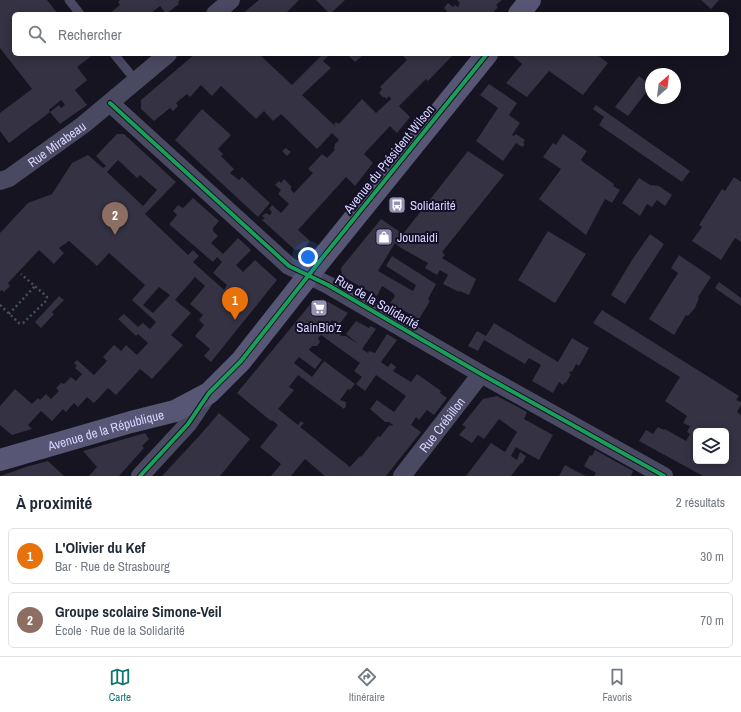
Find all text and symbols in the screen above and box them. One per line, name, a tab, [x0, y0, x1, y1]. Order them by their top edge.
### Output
search box	[12, 12, 729, 56]
icon: search	[26, 23, 48, 45]
text: Rechercher	[58, 24, 122, 45]
north arrow	[645, 68, 681, 104]
street label: Avenue du Président Wilson	[339, 101, 438, 218]
street label: Rue Mirabeau	[24, 117, 89, 171]
bus stop icon: Solidarité	[387, 195, 407, 215]
place label: Solidarité	[410, 197, 456, 214]
pin: 2	[102, 202, 128, 235]
shop icon: Jounaidi	[374, 227, 394, 247]
place label: Jounaidi	[397, 229, 438, 246]
your location	[298, 247, 318, 267]
street label: Rue de la Solidarité	[332, 271, 422, 333]
pin: 1	[222, 287, 248, 320]
supermarket icon: SainBio'z	[309, 298, 329, 318]
place label: SainBio'z	[296, 319, 342, 336]
street label: Rue Crébillon	[415, 394, 469, 456]
street label: Avenue de la République	[45, 406, 166, 454]
map controls	[693, 428, 729, 464]
button: layers	[693, 428, 729, 464]
text: À proximité	[16, 491, 92, 514]
text: 2 résultats	[676, 494, 725, 511]
text: L'Olivier du Kef	[55, 537, 145, 558]
text: 1	[27, 548, 33, 565]
text: 30 m	[700, 548, 724, 565]
text: Bar · Rue de Strasbourg	[55, 558, 170, 575]
text: Groupe scolaire Simone-Veil	[55, 601, 222, 622]
text: 2	[27, 612, 33, 629]
text: 70 m	[700, 612, 724, 629]
text: École · Rue de la Solidarité	[55, 622, 185, 639]
tab: Carte	[109, 666, 131, 704]
tab: Itinéraire	[349, 666, 385, 704]
tab: Favoris	[602, 666, 632, 704]

